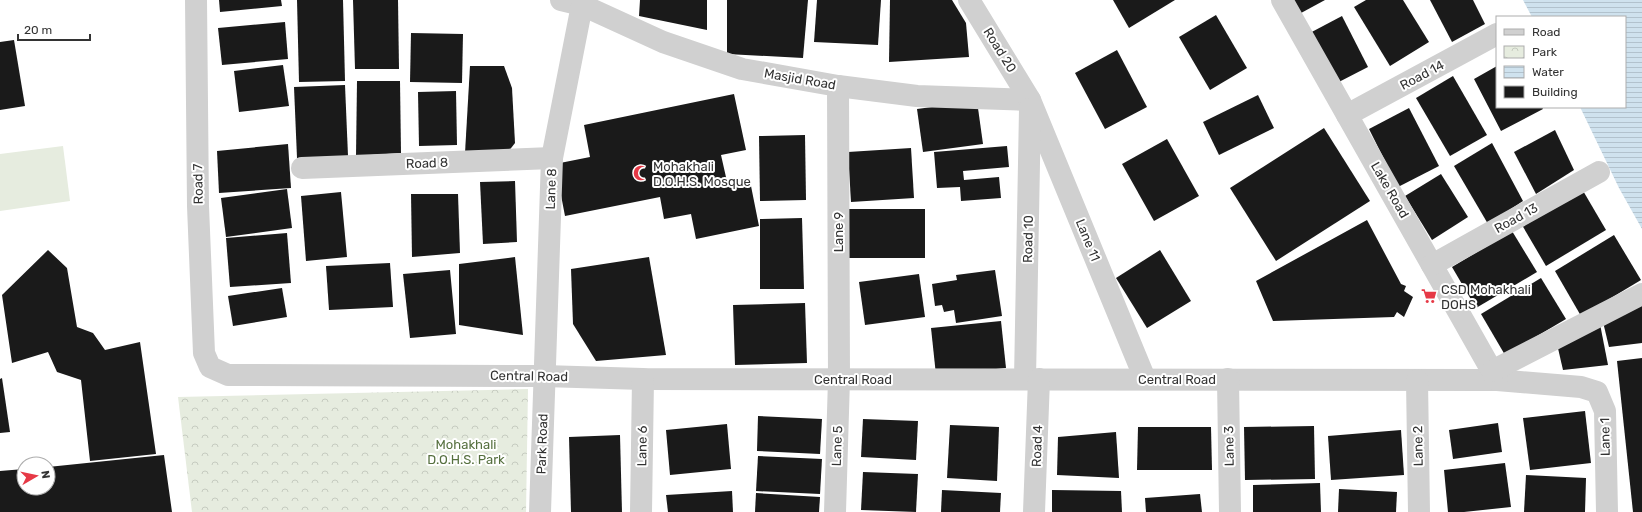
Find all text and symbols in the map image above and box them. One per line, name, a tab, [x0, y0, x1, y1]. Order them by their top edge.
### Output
scale bar	[18, 16, 90, 42]
legend	[1496, 16, 1626, 108]
text: 20 m	[24, 23, 52, 37]
street label: Road 20	[980, 25, 1020, 75]
text: Road	[1532, 25, 1560, 39]
text: Park	[1532, 45, 1558, 59]
street label: Road 14	[1397, 57, 1447, 93]
street label: Masjid Road	[763, 65, 837, 93]
text: Water	[1532, 65, 1564, 79]
text: Building	[1532, 85, 1578, 99]
street label: Road 8	[406, 155, 448, 171]
place label: Mohakhali D.O.H.S. Mosque	[653, 159, 751, 189]
street label: Lake Road	[1368, 159, 1412, 221]
street label: Road 7	[190, 163, 206, 204]
mosque icon: Mohakhali D.O.H.S. Mosque	[632, 164, 650, 182]
street label: Lane 8	[543, 168, 559, 210]
street label: Road 13	[1492, 200, 1541, 236]
street label: Lane 9	[831, 211, 846, 252]
street label: Road 10	[1020, 215, 1036, 263]
street label: Lane 11	[1073, 217, 1103, 263]
place label: CSD Mohakhali DOHS	[1441, 282, 1531, 312]
supermarket icon: CSD Mohakhali DOHS	[1420, 287, 1438, 305]
street label: Central Road	[490, 368, 568, 384]
street label: Central Road	[814, 372, 892, 387]
street label: Central Road	[1138, 372, 1216, 387]
street label: Park Road	[533, 413, 551, 475]
street label: Lane 1	[1597, 418, 1613, 456]
street label: Lane 6	[634, 425, 650, 466]
street label: Lane 5	[829, 425, 845, 467]
street label: Road 4	[1029, 425, 1045, 467]
street label: Lane 3	[1221, 425, 1237, 466]
street label: Lane 2	[1410, 426, 1426, 466]
park label: Mohakhali D.O.H.S. Park	[427, 437, 505, 467]
north arrow	[16, 456, 56, 496]
text: N	[38, 470, 52, 480]

